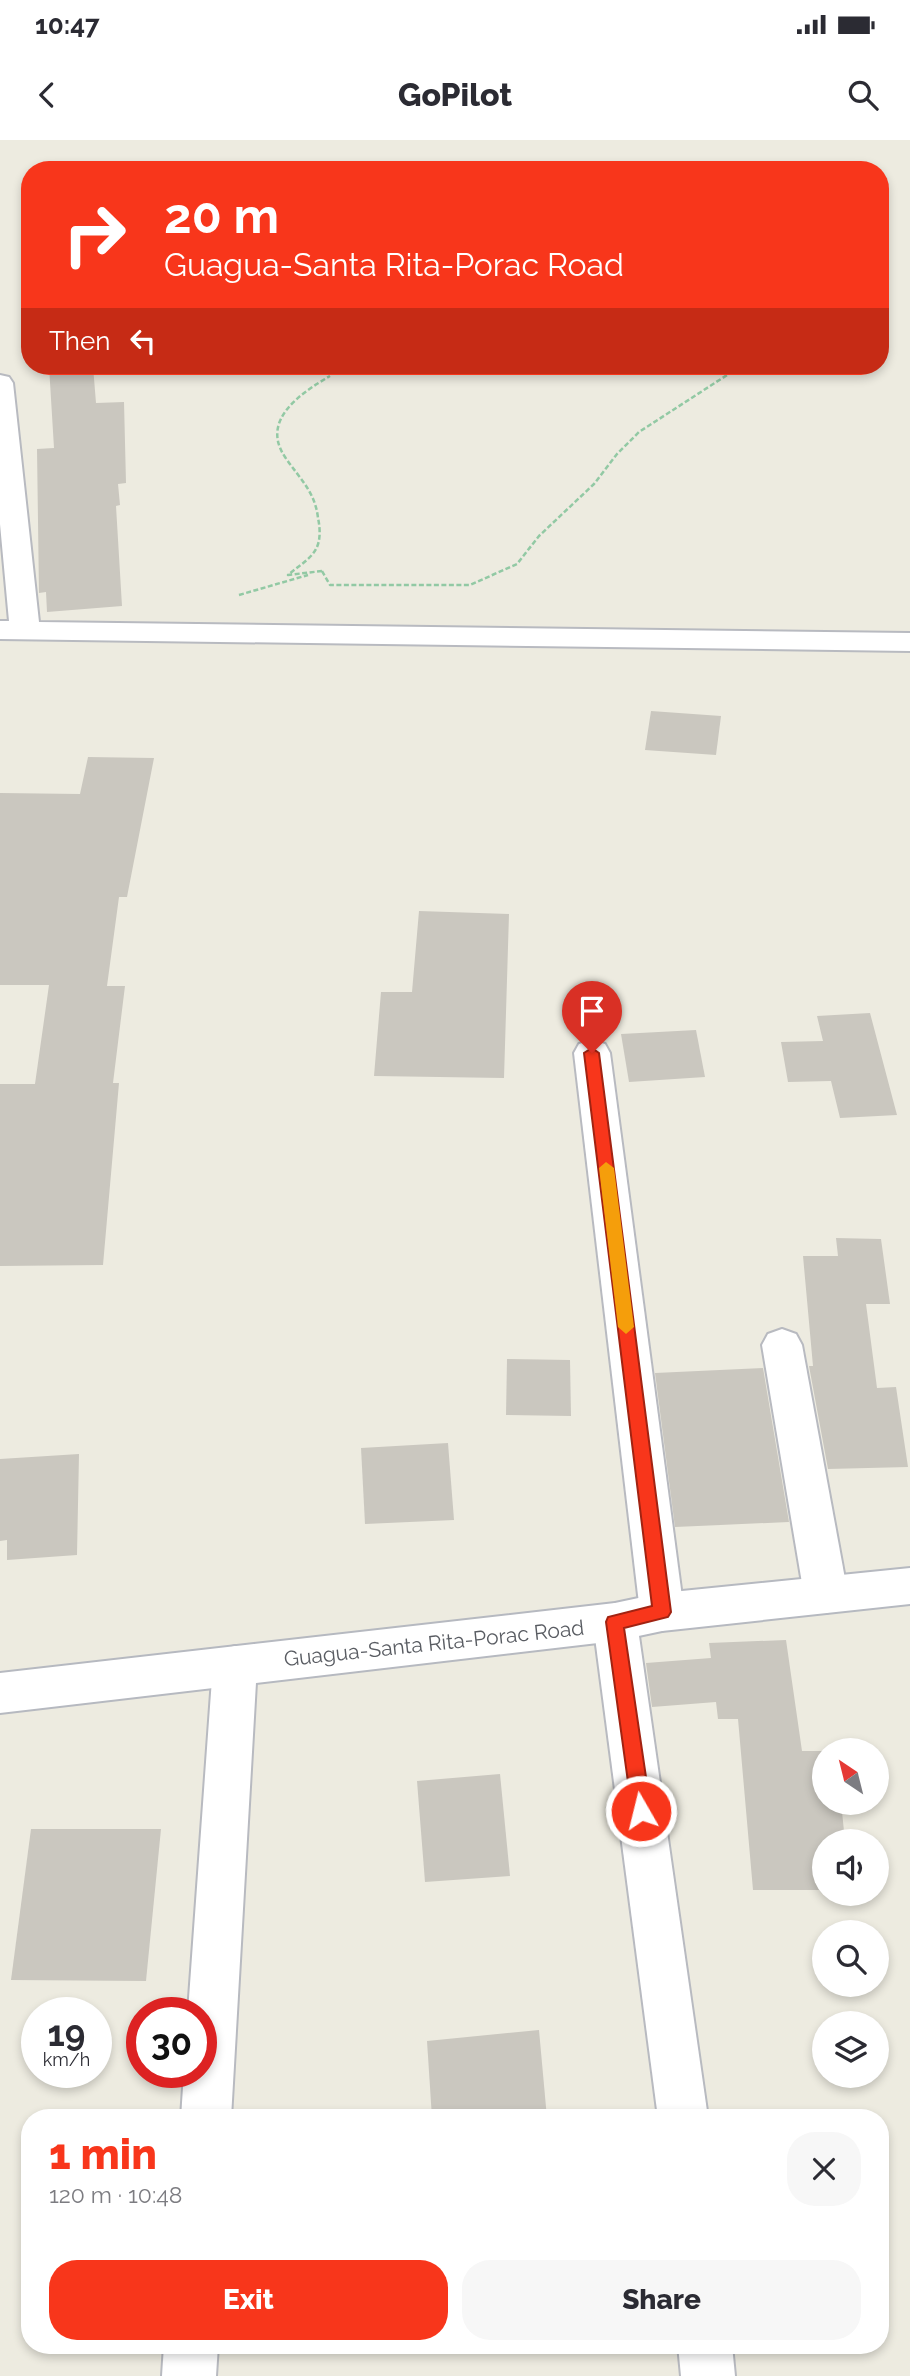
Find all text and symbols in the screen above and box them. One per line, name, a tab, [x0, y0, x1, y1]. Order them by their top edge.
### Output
text: 10:47	[35, 10, 100, 40]
icon: back	[28, 76, 66, 114]
text: GoPilot	[398, 76, 512, 113]
icon: search	[844, 76, 882, 114]
text: 20 m	[164, 187, 279, 244]
icon: right	[49, 189, 140, 280]
text: Guagua-Santa Rita-Porac Road	[164, 246, 624, 283]
icon: left	[124, 322, 162, 360]
text: Then	[49, 326, 110, 356]
pin	[562, 981, 622, 1053]
icon: arrive	[573, 992, 611, 1030]
street label: Guagua-Santa Rita-Porac Road	[283, 1615, 585, 1671]
north arrow	[812, 1738, 889, 1815]
map controls	[812, 1738, 889, 2088]
position arrow	[604, 1774, 678, 1848]
button: sound	[812, 1829, 889, 1906]
button: search	[812, 1920, 889, 1997]
speed limit sign: 30	[126, 1997, 217, 2088]
button: layers	[812, 2011, 889, 2088]
text: 19	[48, 2013, 85, 2054]
text: km/h	[43, 2049, 90, 2070]
text: 1 min	[49, 2130, 157, 2179]
button: close	[787, 2132, 861, 2206]
text: 120 m · 10:48	[49, 2181, 182, 2208]
button: Exit	[49, 2260, 448, 2340]
button: Share	[462, 2260, 861, 2340]

